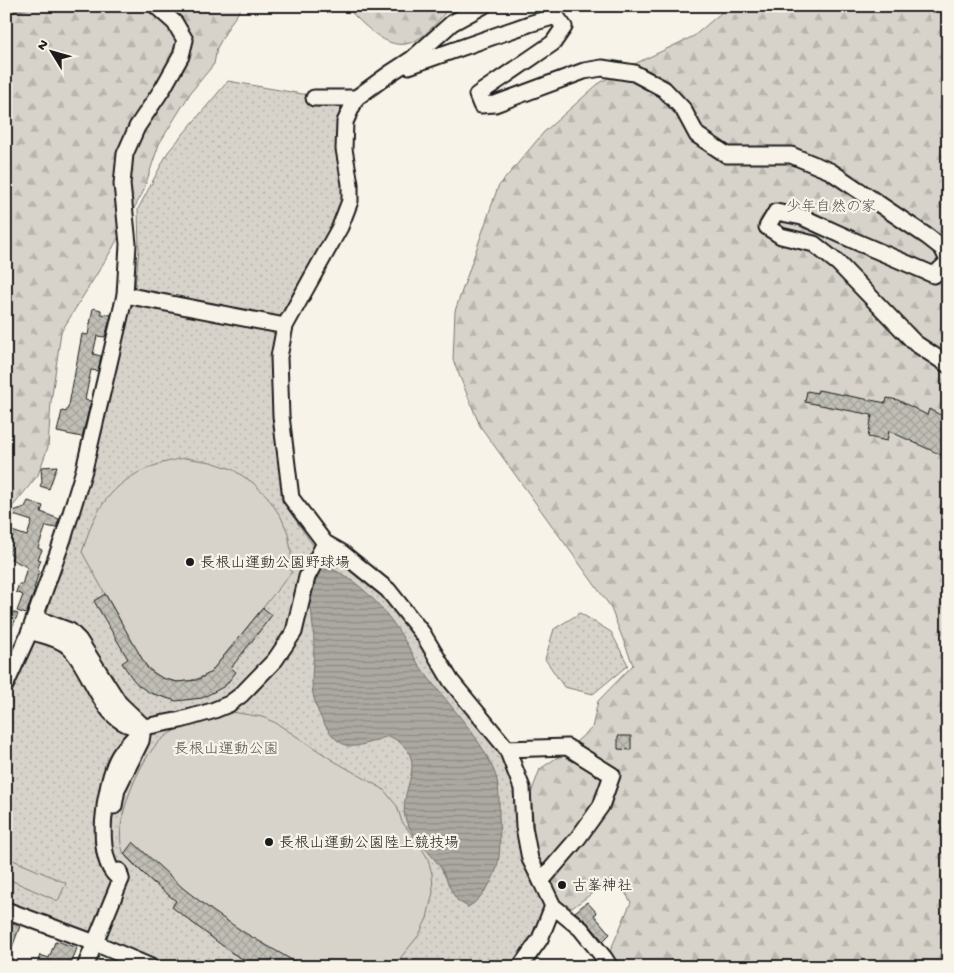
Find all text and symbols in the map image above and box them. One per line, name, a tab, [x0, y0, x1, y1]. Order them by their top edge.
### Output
north arrow	[28, 28, 78, 78]
text: N	[34, 37, 53, 54]
park label: 少年自然の家	[786, 198, 876, 217]
place label: 長根山運動公園野球場	[200, 554, 350, 573]
marker: 長根山運動公園野球場	[184, 556, 196, 568]
park label: 長根山運動公園	[173, 741, 279, 759]
place label: 長根山運動公園陸上競技場	[279, 834, 459, 853]
marker: 長根山運動公園陸上競技場	[263, 836, 275, 848]
place label: 古峯神社	[572, 877, 632, 896]
marker: 古峯神社	[556, 879, 568, 891]

